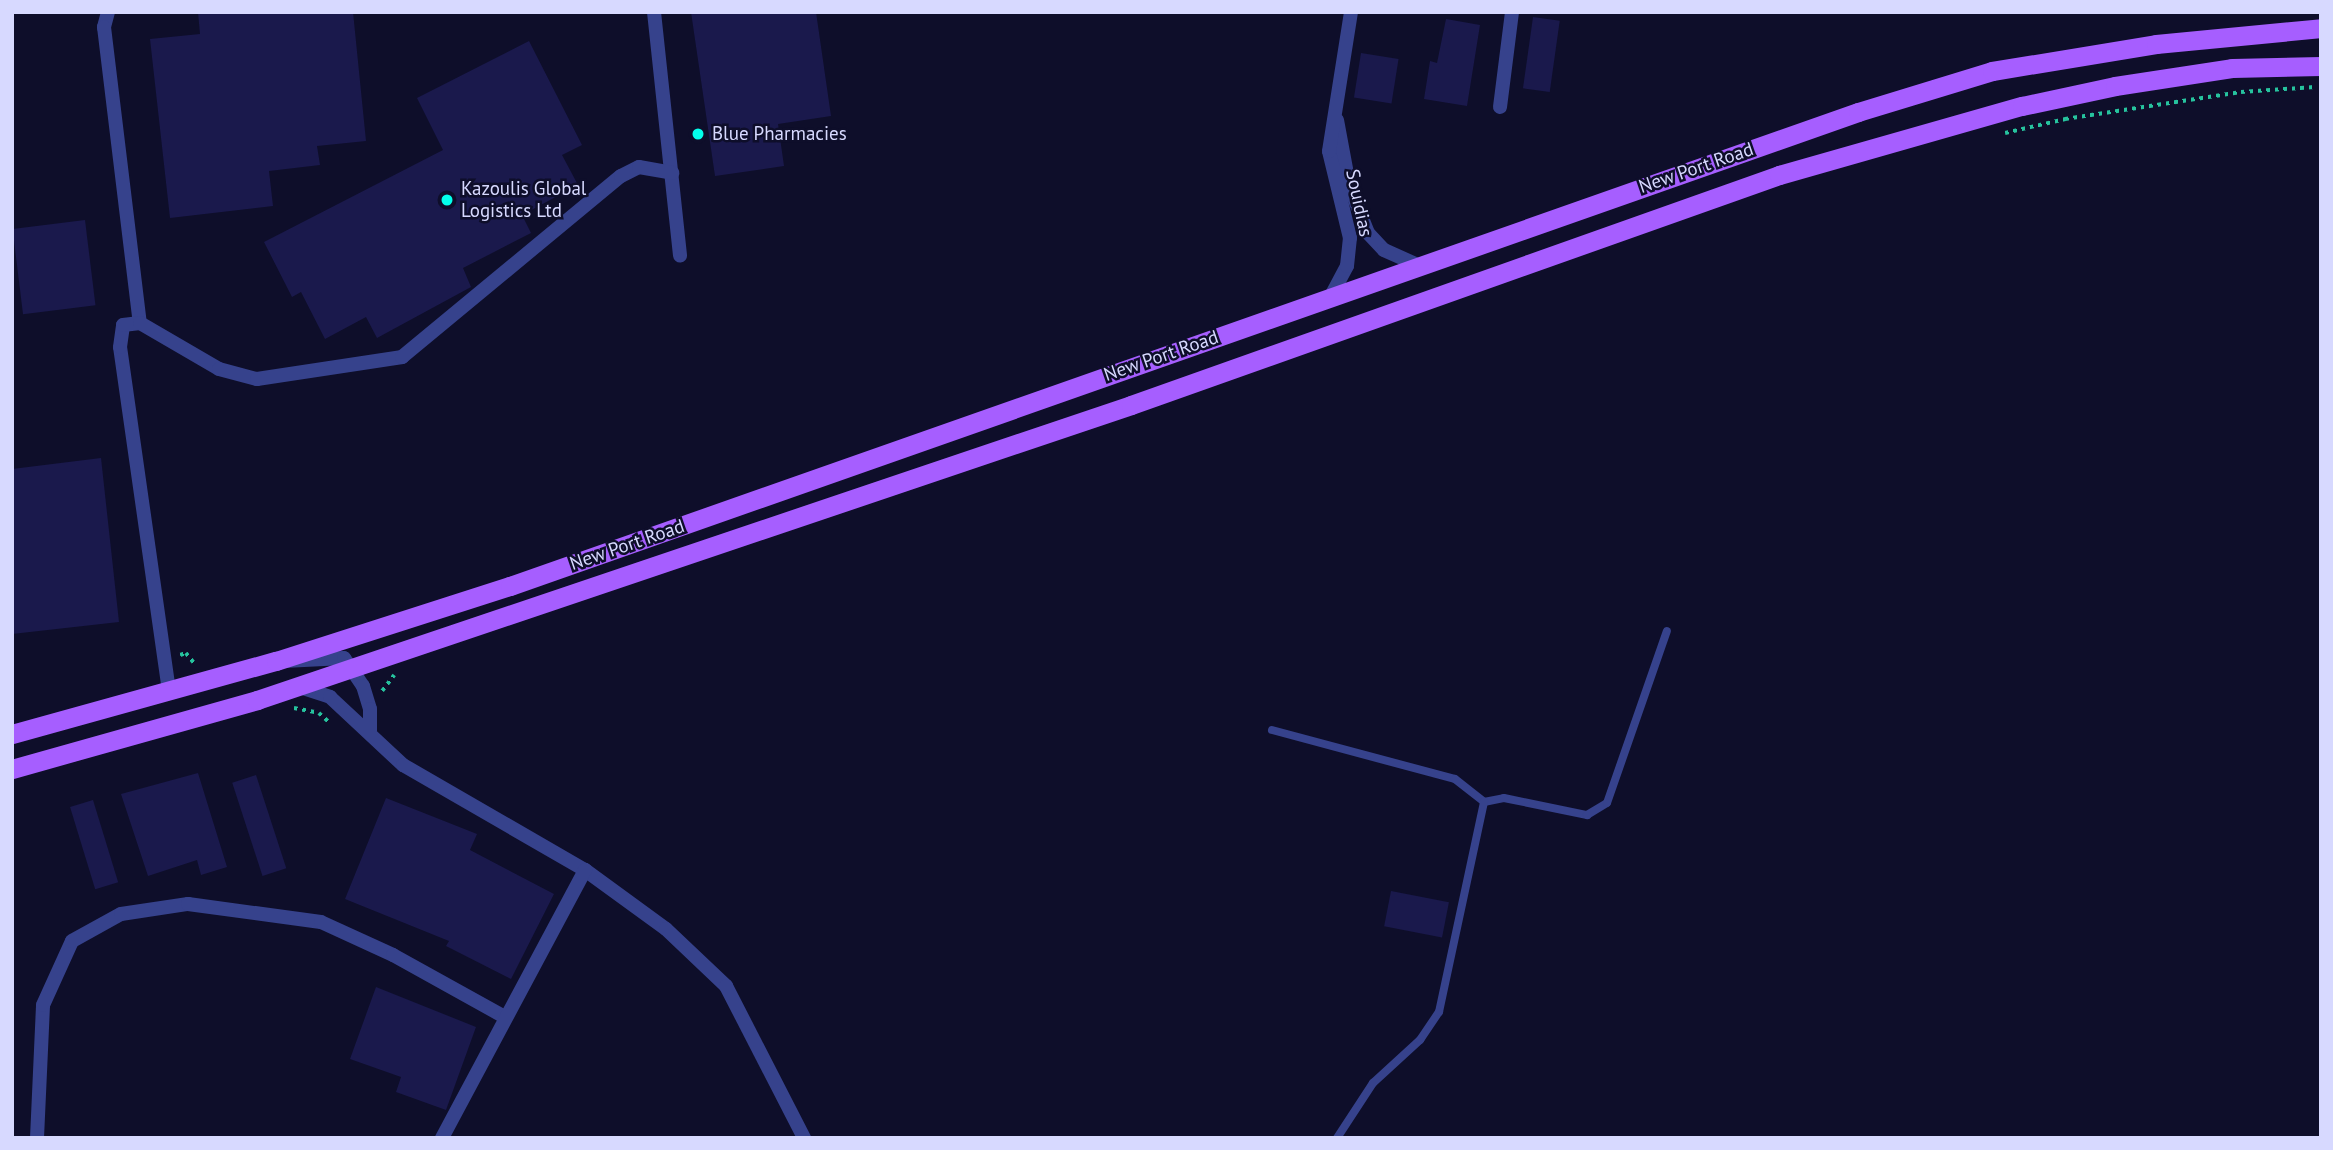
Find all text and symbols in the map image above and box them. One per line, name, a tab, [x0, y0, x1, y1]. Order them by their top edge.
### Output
place label: Blue Pharmacies	[712, 123, 847, 145]
marker: Blue Pharmacies	[690, 126, 706, 142]
street label: New Port Road	[1635, 138, 1757, 198]
street label: Souidias	[1341, 167, 1377, 239]
place label: Kazoulis Global Logistics Ltd	[461, 178, 586, 222]
marker: Kazoulis Global Logistics Ltd	[439, 192, 455, 208]
street label: New Port Road	[1100, 326, 1222, 386]
street label: New Port Road	[566, 515, 688, 575]

